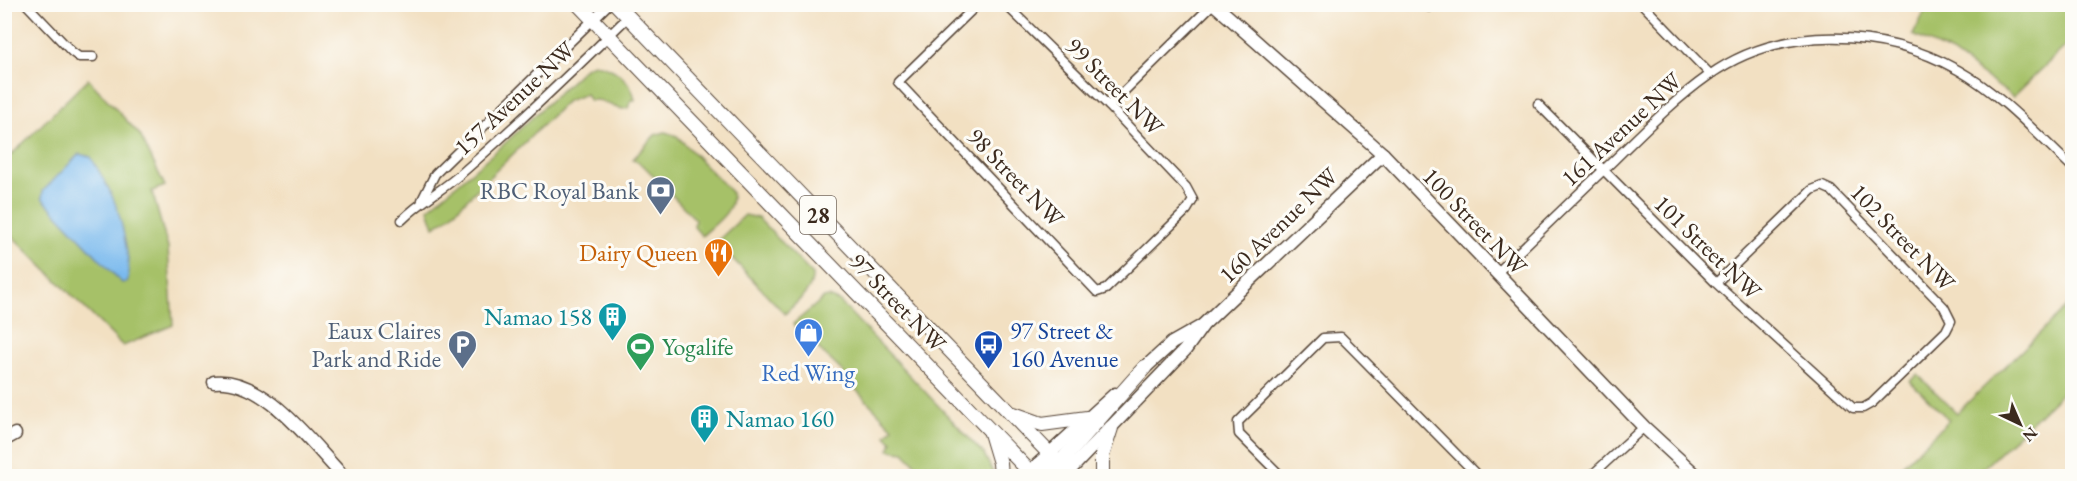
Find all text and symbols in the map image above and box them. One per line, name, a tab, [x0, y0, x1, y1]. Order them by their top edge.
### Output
street label: 99 Street NW	[1059, 30, 1171, 142]
street label: 157 Avenue NW	[447, 33, 582, 162]
street label: 161 Avenue NW	[1554, 64, 1689, 193]
street label: 98 Street NW	[961, 121, 1072, 234]
street label: 160 Avenue NW	[1212, 160, 1345, 290]
street label: 100 Street NW	[1416, 161, 1535, 282]
bank icon: RBC Royal Bank	[644, 174, 676, 216]
place label: RBC Royal Bank	[480, 175, 640, 206]
street label: 102 Street NW	[1844, 177, 1963, 298]
street label: 101 Street NW	[1648, 188, 1769, 307]
road number: 28	[800, 196, 836, 234]
restaurant icon: Dairy Queen	[703, 236, 735, 278]
place label: Dairy Queen	[579, 237, 698, 268]
street label: 97 Street NW	[843, 246, 954, 359]
building icon: Namao 158	[597, 300, 629, 342]
place label: Namao 158	[484, 301, 592, 332]
place label: Eaux Claires Park and Ride	[312, 315, 441, 374]
place label: 97 Street & 160 Avenue	[1010, 315, 1118, 374]
shop icon: Red Wing	[792, 316, 824, 358]
parking icon: Eaux Claires Park and Ride	[446, 328, 478, 370]
bus stop icon: 97 Street & 160 Avenue	[973, 328, 1005, 370]
sports icon: Yogalife	[625, 330, 657, 372]
place label: Yogalife	[662, 331, 733, 362]
place label: Red Wing	[761, 357, 855, 388]
north arrow	[1990, 394, 2050, 454]
building icon: Namao 160	[689, 402, 721, 444]
place label: Namao 160	[726, 403, 834, 434]
text: N	[2018, 422, 2042, 447]

